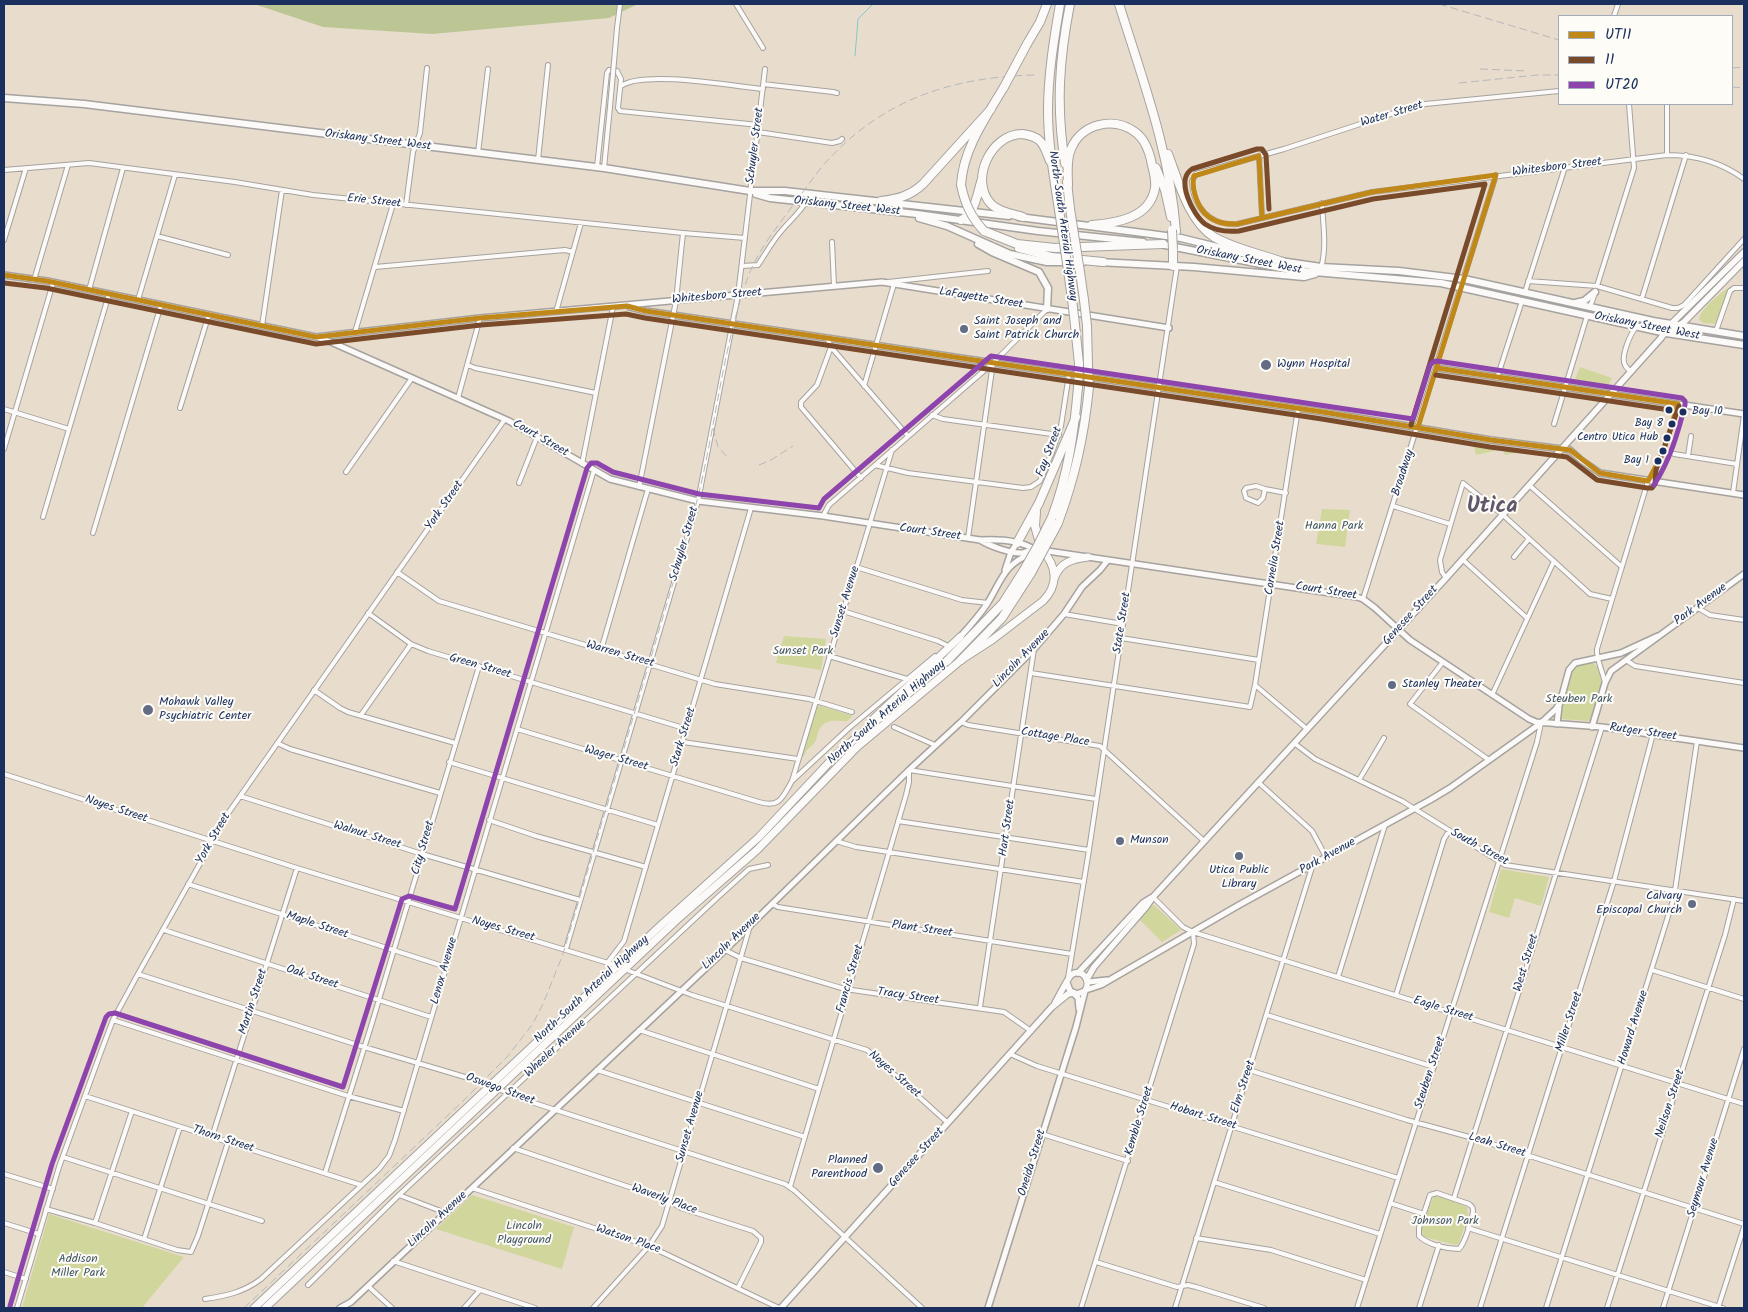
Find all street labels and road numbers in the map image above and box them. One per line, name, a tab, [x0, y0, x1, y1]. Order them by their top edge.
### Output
street label: Water Street	[1359, 99, 1425, 131]
street label: Schuyler Street	[744, 107, 768, 185]
street label: Oriskany Street West	[324, 127, 432, 155]
street label: North-South Arterial Highway	[1044, 150, 1080, 302]
street label: Whitesboro Street	[1511, 155, 1603, 181]
street label: Erie Street	[346, 192, 402, 212]
street label: Oriskany Street West	[793, 194, 901, 220]
street label: Oriskany Street West	[1195, 244, 1303, 278]
street label: LaFayette Street	[938, 285, 1024, 313]
street label: Whitesboro Street	[671, 286, 763, 308]
street label: Oriskany Street West	[1593, 310, 1701, 344]
street label: Court Street	[509, 417, 571, 461]
street label: Fay Street	[1034, 425, 1066, 479]
street label: Broadway	[1390, 448, 1418, 498]
street label: York Street	[423, 478, 467, 534]
street label: Schuyler Street	[667, 505, 703, 583]
street label: Cornelia Street	[1263, 520, 1289, 596]
street label: Court Street	[898, 522, 962, 544]
street label: Sunset Avenue	[828, 565, 864, 639]
street label: Court Street	[1294, 580, 1358, 604]
street label: Park Avenue	[1672, 581, 1730, 629]
street label: Genesee Street	[1380, 583, 1442, 649]
street label: State Street	[1111, 591, 1135, 655]
street label: Lincoln Avenue	[990, 627, 1054, 691]
street label: Warren Street	[584, 638, 656, 672]
street label: Green Street	[447, 651, 513, 683]
street label: North-South Arterial Highway	[825, 658, 949, 768]
street label: Stark Street	[668, 705, 700, 769]
street label: Rutger Street	[1608, 721, 1678, 745]
street label: Cottage Place	[1020, 725, 1090, 751]
street label: Wager Street	[583, 743, 649, 775]
street label: Noyes Street	[83, 793, 149, 827]
street label: Hart Street	[997, 799, 1019, 857]
street label: York Street	[193, 811, 235, 867]
street label: Walnut Street	[331, 819, 403, 853]
street label: City Street	[409, 819, 439, 877]
street label: South Street	[1448, 826, 1510, 870]
street label: Park Avenue	[1297, 836, 1359, 878]
street label: Maple Street	[284, 909, 350, 943]
street label: Lincoln Avenue	[700, 910, 764, 974]
street label: Noyes Street	[470, 914, 536, 946]
street label: Plant Street	[891, 919, 953, 941]
street label: West Street	[1511, 932, 1543, 994]
street label: North-South Arterial Highway	[532, 933, 652, 1047]
street label: Lenox Avenue	[429, 936, 461, 1006]
street label: Francis Street	[834, 943, 868, 1015]
street label: Oak Street	[284, 963, 340, 993]
street label: Martin Street	[237, 967, 271, 1037]
street label: Tracy Street	[876, 986, 940, 1008]
street label: Howard Avenue	[1616, 989, 1652, 1067]
street label: Miller Street	[1553, 990, 1587, 1054]
street label: Eagle Street	[1411, 994, 1475, 1026]
street label: Wheeler Avenue	[522, 1017, 590, 1081]
street label: Steuben Street	[1412, 1035, 1450, 1111]
street label: Noyes Street	[865, 1048, 923, 1102]
street label: Elm Street	[1229, 1059, 1259, 1115]
street label: Neilson Street	[1653, 1068, 1689, 1140]
street label: Oswego Street	[464, 1071, 536, 1109]
street label: Kemble Street	[1123, 1085, 1157, 1157]
street label: Sunset Avenue	[674, 1090, 708, 1164]
street label: Hobart Street	[1168, 1100, 1238, 1134]
street label: Thorn Street	[190, 1123, 256, 1157]
street label: Genesee Street	[886, 1125, 948, 1191]
street label: Oneida Street	[1016, 1128, 1050, 1198]
street label: Leah Street	[1467, 1130, 1527, 1162]
street label: Seymour Avenue	[1685, 1137, 1723, 1219]
street label: Waverly Place	[629, 1181, 699, 1219]
street label: Lincoln Avenue	[405, 1189, 471, 1251]
street label: Watson Place	[594, 1222, 662, 1258]

